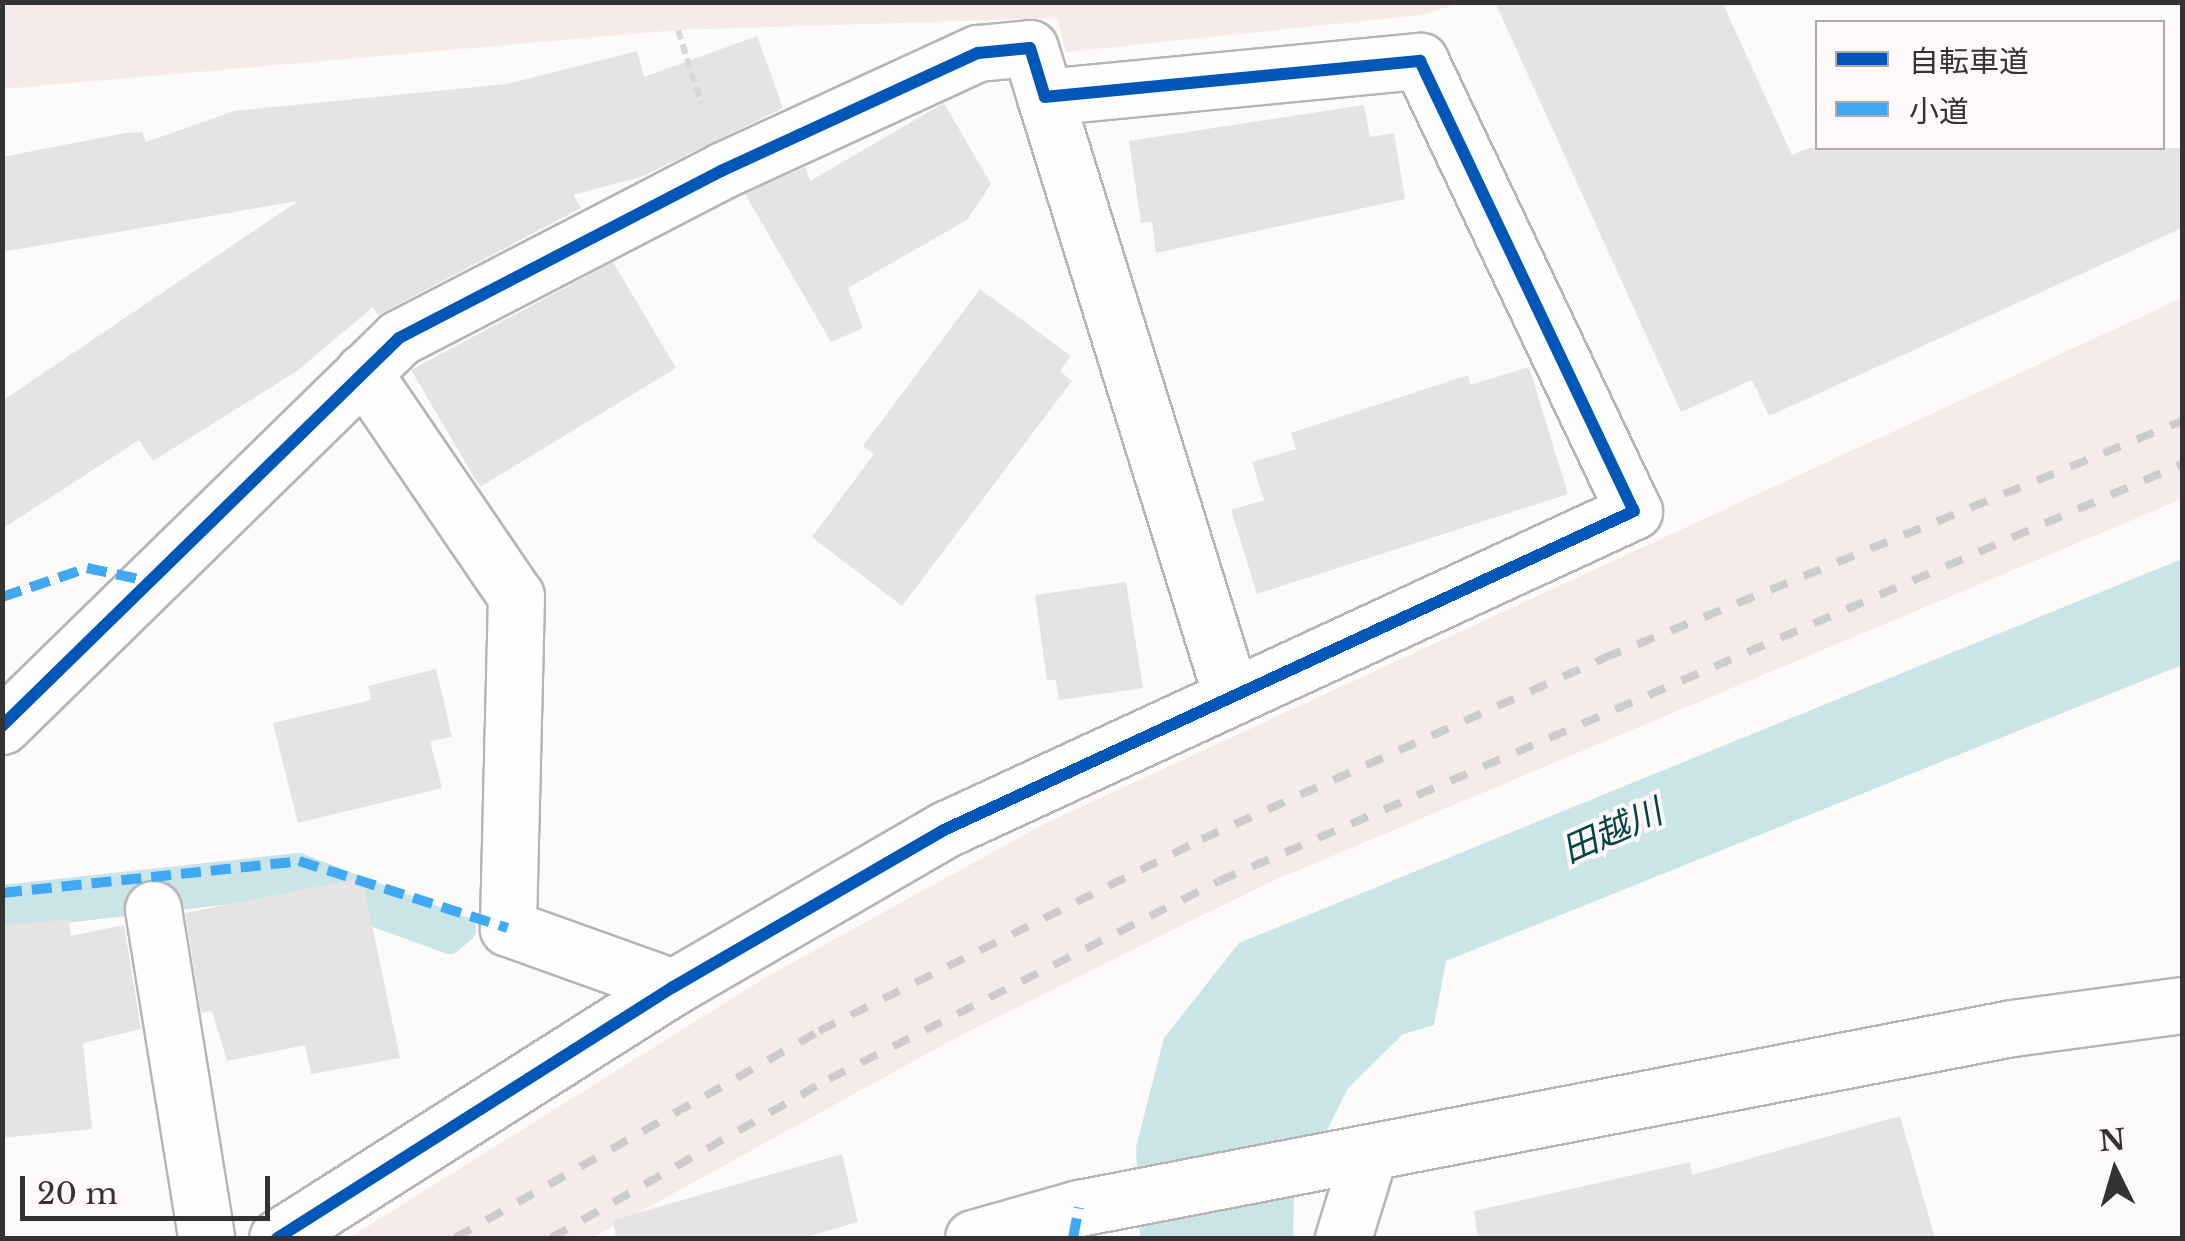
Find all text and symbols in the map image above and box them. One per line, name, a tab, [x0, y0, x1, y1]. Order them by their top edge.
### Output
legend	[1815, 20, 2165, 150]
text: 自転車道	[1909, 43, 2029, 80]
text: 小道	[1909, 93, 1969, 130]
water label: 田越川	[1555, 790, 1669, 872]
north arrow	[2065, 1121, 2165, 1221]
text: N	[2098, 1122, 2127, 1159]
scale bar	[25, 1156, 275, 1218]
text: 20 m	[37, 1175, 118, 1212]

